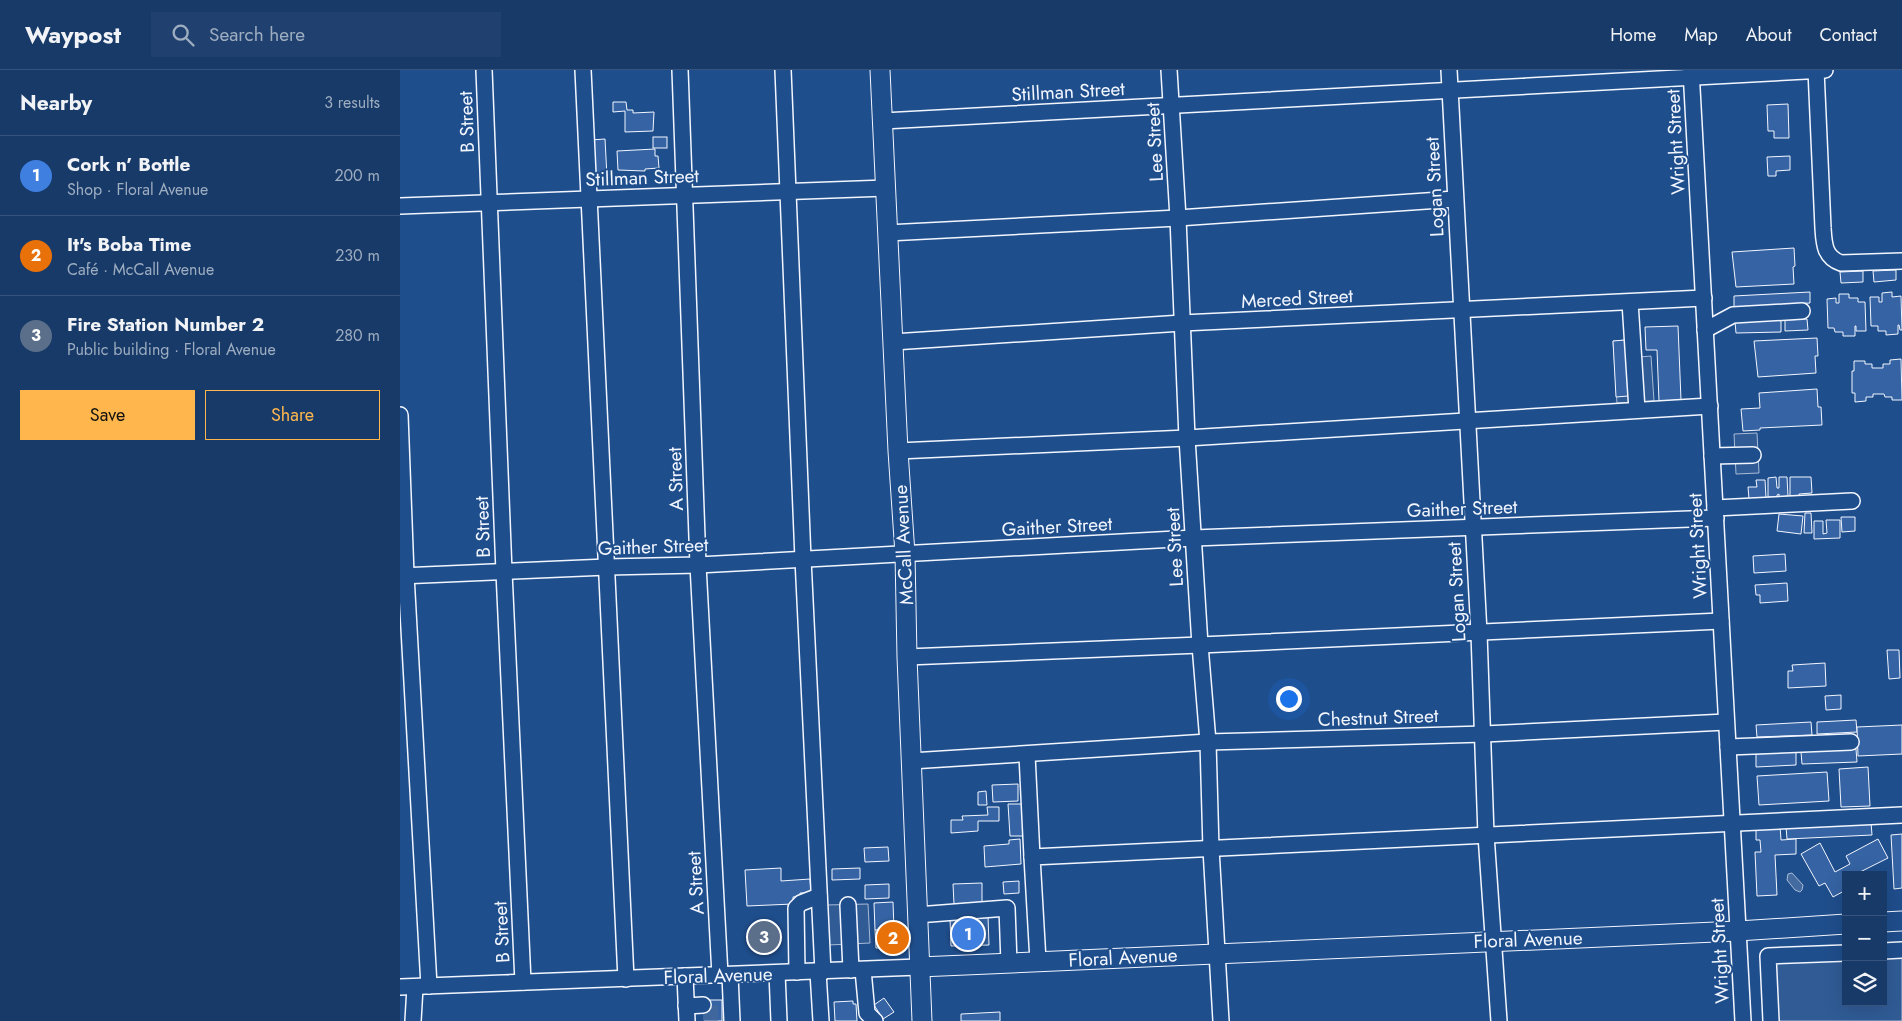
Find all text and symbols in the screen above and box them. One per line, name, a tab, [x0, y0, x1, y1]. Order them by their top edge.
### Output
search box	[151, 12, 501, 57]
text: Waypost	[25, 17, 121, 52]
icon: search	[169, 21, 197, 49]
text: Search here	[209, 21, 305, 48]
text: Home	[1610, 22, 1656, 48]
text: Map	[1684, 22, 1718, 48]
text: About	[1746, 22, 1791, 48]
text: Contact	[1819, 22, 1877, 48]
street label: Stillman Street	[1011, 75, 1126, 108]
text: Nearby	[20, 88, 92, 118]
street label: Wright Street	[1659, 88, 1692, 195]
street label: B Street	[452, 90, 481, 153]
text: 3 results	[324, 91, 380, 114]
street label: Lee Street	[1139, 101, 1170, 182]
street label: Logan Street	[1418, 136, 1451, 238]
text: Cork n’ Bottle	[67, 151, 190, 178]
street label: Stillman Street	[585, 162, 700, 193]
text: 1	[32, 164, 40, 187]
text: 200 m	[334, 164, 380, 187]
text: Shop · Floral Avenue	[67, 178, 208, 201]
text: It's Boba Time	[67, 231, 191, 258]
text: 2	[31, 244, 41, 267]
text: 230 m	[335, 244, 380, 267]
text: Café · McCall Avenue	[67, 258, 214, 281]
street label: Merced Street	[1240, 282, 1354, 315]
text: Fire Station Number 2	[67, 311, 264, 338]
text: 3	[31, 324, 41, 347]
text: 280 m	[335, 324, 380, 347]
text: Public building · Floral Avenue	[67, 338, 276, 361]
button: Save	[20, 390, 195, 440]
button: Share	[205, 390, 380, 440]
street label: A Street	[661, 446, 690, 511]
street label: McCall Avenue	[887, 484, 920, 606]
street label: Wright Street	[1681, 492, 1714, 599]
street label: Gaither Street	[1406, 493, 1518, 524]
street label: B Street	[468, 495, 497, 558]
street label: Lee Street	[1159, 506, 1190, 587]
street label: Gaither Street	[1001, 510, 1113, 543]
street label: Gaither Street	[597, 531, 709, 562]
street label: Logan Street	[1440, 541, 1473, 643]
your location	[1276, 686, 1302, 712]
street label: Chestnut Street	[1317, 702, 1439, 733]
street label: A Street	[680, 850, 711, 915]
map controls	[1842, 871, 1887, 1006]
button: +	[1842, 871, 1887, 916]
street label: Wright Street	[1703, 897, 1736, 1004]
street label: B Street	[486, 900, 517, 963]
pin: 1	[952, 915, 984, 953]
button: −	[1842, 916, 1887, 961]
pin: 3	[748, 918, 780, 956]
pin: 2	[877, 919, 909, 957]
street label: Floral Avenue	[1473, 924, 1583, 955]
street label: Floral Avenue	[1068, 941, 1178, 974]
street label: Floral Avenue	[663, 960, 773, 991]
button: layers	[1842, 961, 1887, 1006]

